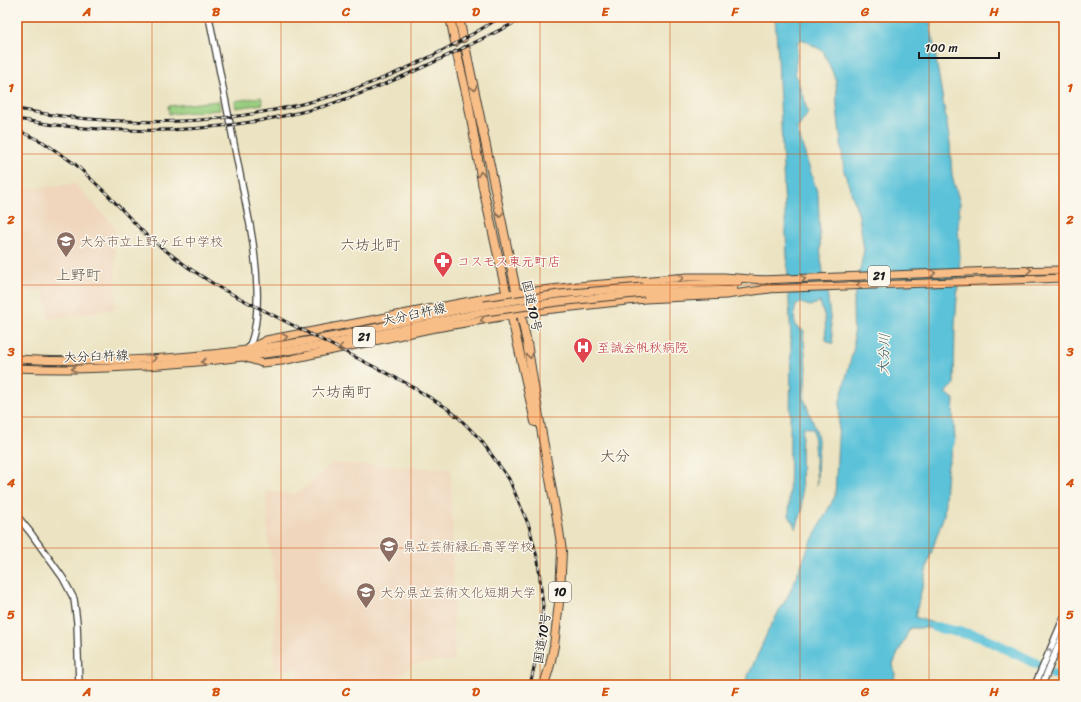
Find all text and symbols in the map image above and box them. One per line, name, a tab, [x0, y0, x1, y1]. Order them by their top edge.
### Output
text: A	[82, 0, 91, 23]
text: B	[212, 0, 221, 23]
text: C	[341, 0, 351, 23]
text: D	[472, 0, 480, 23]
text: E	[601, 0, 610, 23]
text: F	[730, 0, 739, 23]
text: G	[860, 0, 870, 23]
text: H	[988, 0, 999, 23]
scale bar	[919, 34, 999, 60]
text: 100 m	[925, 37, 958, 59]
text: 1	[8, 76, 14, 99]
text: 1	[1067, 76, 1073, 99]
one-way arrow	[469, 85, 478, 91]
one-way arrow	[477, 171, 486, 177]
text: 2	[6, 208, 15, 231]
text: 2	[1065, 208, 1074, 231]
one-way arrow	[496, 212, 504, 218]
school or university icon: 大分市立上野ヶ丘中学校	[55, 230, 77, 258]
place label: 大分市立上野ヶ丘中学校	[80, 230, 223, 253]
district label: 六坊北町	[340, 232, 401, 258]
pharmacy icon: コスモス東元町店	[432, 250, 454, 278]
place label: コスモス東元町店	[457, 250, 560, 273]
district label: 上野町	[55, 262, 101, 288]
road number: 21	[868, 266, 890, 286]
one-way arrow	[1026, 266, 1032, 275]
one-way arrow	[930, 269, 936, 278]
one-way arrow	[678, 273, 684, 282]
one-way arrow	[800, 274, 806, 283]
street label: 国道10号	[515, 278, 549, 334]
one-way arrow	[856, 281, 862, 290]
street label: 大分臼杵線	[380, 296, 449, 332]
one-way arrow	[479, 315, 486, 324]
road number: 21	[353, 327, 375, 347]
one-way arrow	[282, 333, 288, 341]
water label: 大分川	[871, 333, 897, 375]
hospital icon: 至誠会帆秋病院	[572, 336, 594, 364]
place label: 至誠会帆秋病院	[597, 336, 688, 359]
text: 3	[6, 340, 15, 363]
text: 3	[1065, 340, 1074, 363]
street label: 大分臼杵線	[63, 343, 130, 369]
one-way arrow	[338, 344, 345, 352]
one-way arrow	[525, 353, 533, 359]
one-way arrow	[151, 354, 157, 362]
one-way arrow	[201, 357, 207, 366]
one-way arrow	[71, 365, 77, 373]
district label: 六坊南町	[311, 379, 372, 405]
district label: 大分	[600, 443, 630, 469]
text: 4	[6, 471, 16, 494]
text: 4	[1065, 471, 1075, 494]
school or university icon: 県立芸術緑丘高等学校	[378, 535, 400, 563]
place label: 県立芸術緑丘高等学校	[403, 535, 533, 558]
school or university icon: 大分県立芸術文化短期大学	[355, 581, 377, 609]
place label: 大分県立芸術文化短期大学	[380, 581, 536, 604]
road number: 10	[549, 582, 571, 602]
text: 5	[7, 603, 15, 626]
text: 5	[1066, 603, 1074, 626]
street label: 国道10号	[527, 610, 557, 666]
one-way arrow	[1045, 647, 1053, 654]
text: A	[82, 680, 91, 702]
text: B	[212, 680, 221, 702]
text: C	[341, 680, 351, 702]
text: D	[472, 680, 480, 702]
text: E	[601, 680, 610, 702]
text: F	[730, 680, 739, 702]
text: G	[860, 680, 870, 702]
text: H	[988, 680, 999, 702]

